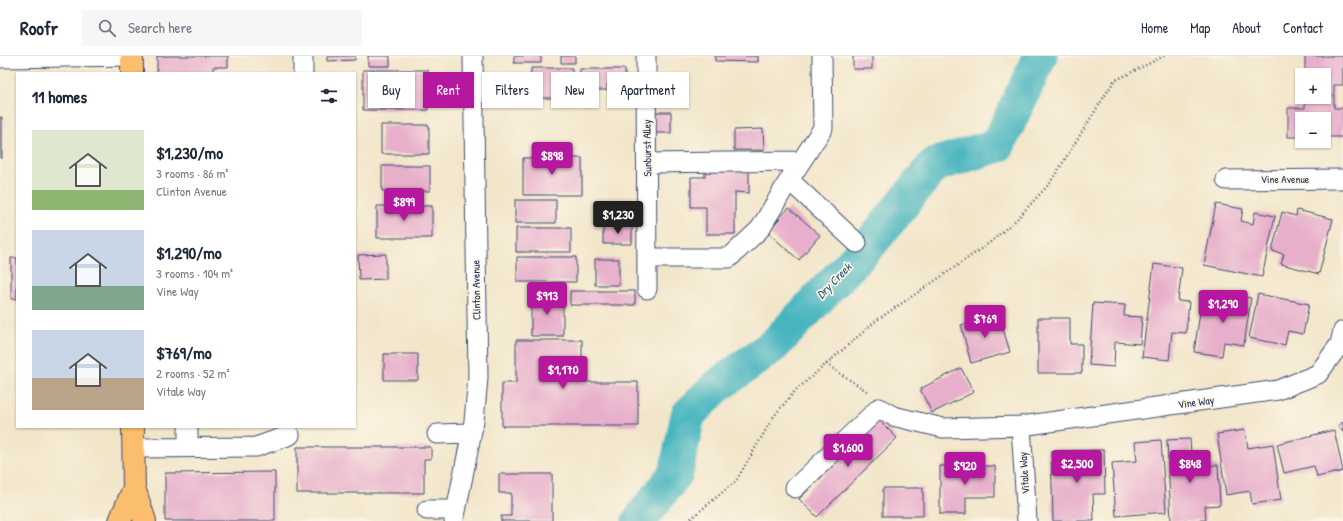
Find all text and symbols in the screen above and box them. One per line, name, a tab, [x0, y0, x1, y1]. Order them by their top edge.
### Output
search box	[82, 10, 362, 46]
text: Roofr	[20, 15, 58, 41]
icon: search	[96, 17, 118, 39]
text: Search here	[128, 17, 192, 38]
text: Home	[1141, 18, 1168, 37]
text: Map	[1190, 18, 1210, 37]
text: About	[1232, 18, 1261, 37]
text: Contact	[1283, 18, 1323, 37]
map controls	[1295, 68, 1331, 148]
button: +	[1295, 68, 1331, 104]
chip: Buy	[368, 72, 415, 108]
chip: Rent	[423, 72, 474, 108]
chip: Filters	[482, 72, 543, 108]
chip: New	[551, 72, 599, 108]
chip: Apartment	[607, 72, 689, 108]
text: 11 homes	[32, 85, 87, 108]
icon: filters	[318, 85, 340, 107]
button: −	[1295, 112, 1331, 148]
street label: Sunburst Alley	[639, 119, 654, 177]
text: $1,230/mo	[156, 141, 223, 164]
pin: $898	[528, 142, 576, 176]
icon: home	[64, 146, 112, 194]
text: $898	[541, 146, 563, 164]
text: 3 rooms · 86 m²	[156, 164, 228, 182]
street label: Vine Avenue	[1261, 172, 1310, 186]
text: Clinton Avenue	[156, 182, 227, 200]
pin: $899	[380, 188, 428, 222]
text: $899	[393, 192, 415, 210]
pin: $1,230	[585, 201, 651, 235]
text: $1,230	[602, 205, 634, 223]
text: $1,290/mo	[156, 241, 222, 264]
icon: home	[64, 246, 112, 294]
water label: Dry Creek	[812, 258, 856, 302]
street label: Clinton Avenue	[468, 259, 484, 320]
text: 3 rooms · 104 m²	[156, 264, 233, 282]
text: Vine Way	[156, 282, 199, 300]
pin: $913	[523, 282, 571, 316]
text: $913	[536, 286, 558, 304]
pin: $1,290	[1190, 290, 1256, 324]
text: $1,290	[1208, 294, 1238, 312]
pin: $769	[961, 305, 1009, 339]
text: $769	[974, 309, 996, 327]
text: $769/mo	[156, 341, 212, 364]
icon: home	[64, 346, 112, 394]
pin: $1,170	[530, 356, 596, 390]
text: $1,170	[548, 360, 578, 378]
text: 2 rooms · 52 m²	[156, 364, 229, 382]
text: Vitale Way	[156, 382, 206, 400]
street label: Vine Way	[1177, 392, 1215, 411]
pin: $1,600	[815, 434, 881, 468]
text: $1,600	[833, 438, 863, 456]
pin: $2,500	[1044, 450, 1110, 484]
pin: $848	[1166, 450, 1214, 484]
street label: Vitale Way	[1016, 451, 1032, 495]
pin: $920	[941, 452, 989, 486]
text: $2,500	[1061, 454, 1093, 472]
text: $848	[1179, 454, 1201, 472]
text: $920	[953, 456, 977, 474]

